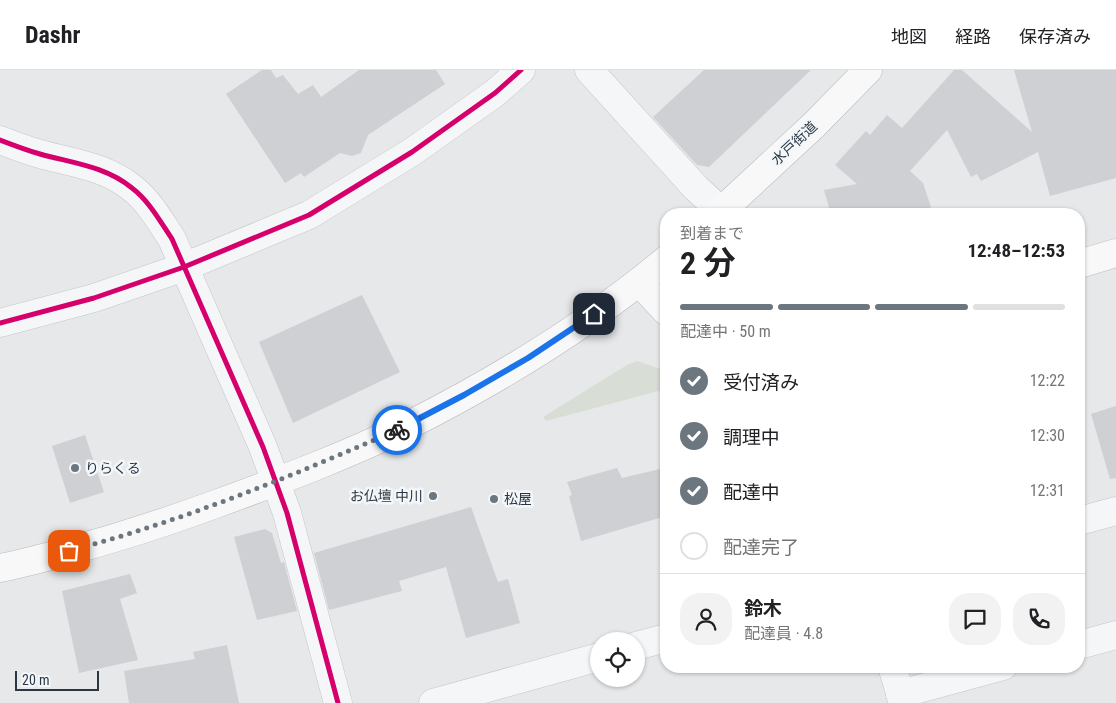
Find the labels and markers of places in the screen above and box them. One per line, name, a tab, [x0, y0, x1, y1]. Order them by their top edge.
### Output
pin	[573, 293, 615, 335]
place label: りらくる	[85, 460, 141, 476]
marker: りらくる	[69, 462, 81, 474]
place label: お仏壇 中川	[350, 488, 423, 504]
marker: お仏壇 中川	[427, 490, 439, 502]
place label: 松屋	[504, 491, 532, 507]
marker: 松屋	[488, 493, 500, 505]
pin	[48, 530, 90, 572]

